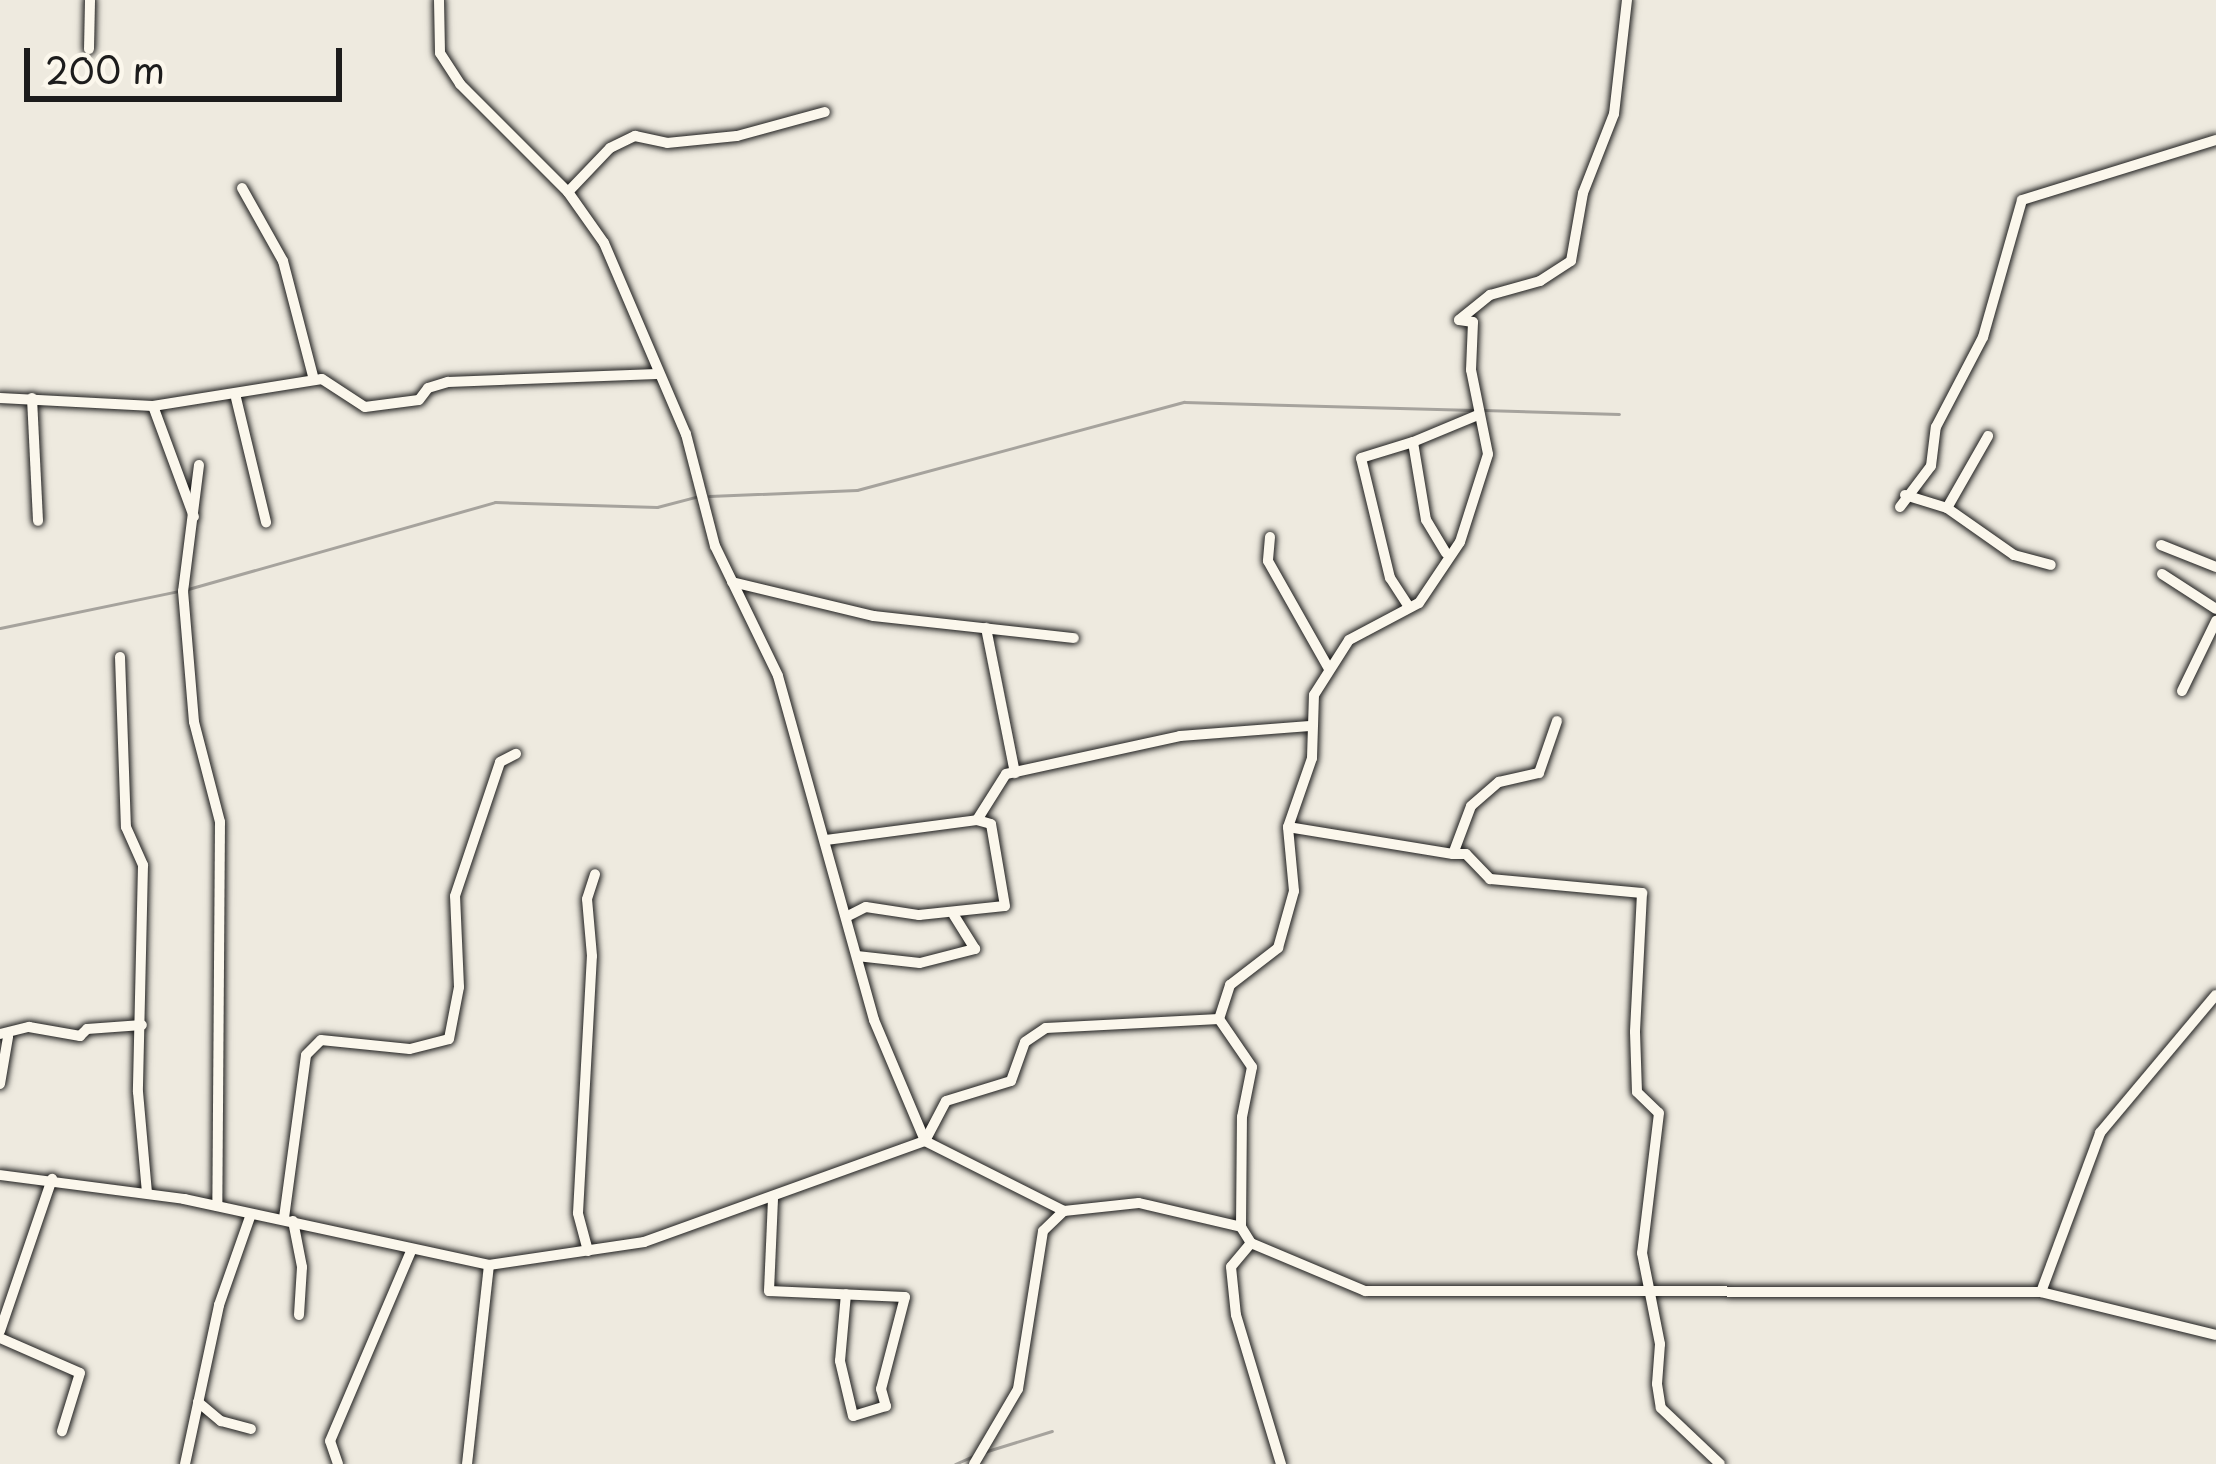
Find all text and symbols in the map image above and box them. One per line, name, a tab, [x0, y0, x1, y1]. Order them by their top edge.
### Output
scale bar	[30, 24, 348, 98]
text: 200 m	[45, 42, 165, 96]

